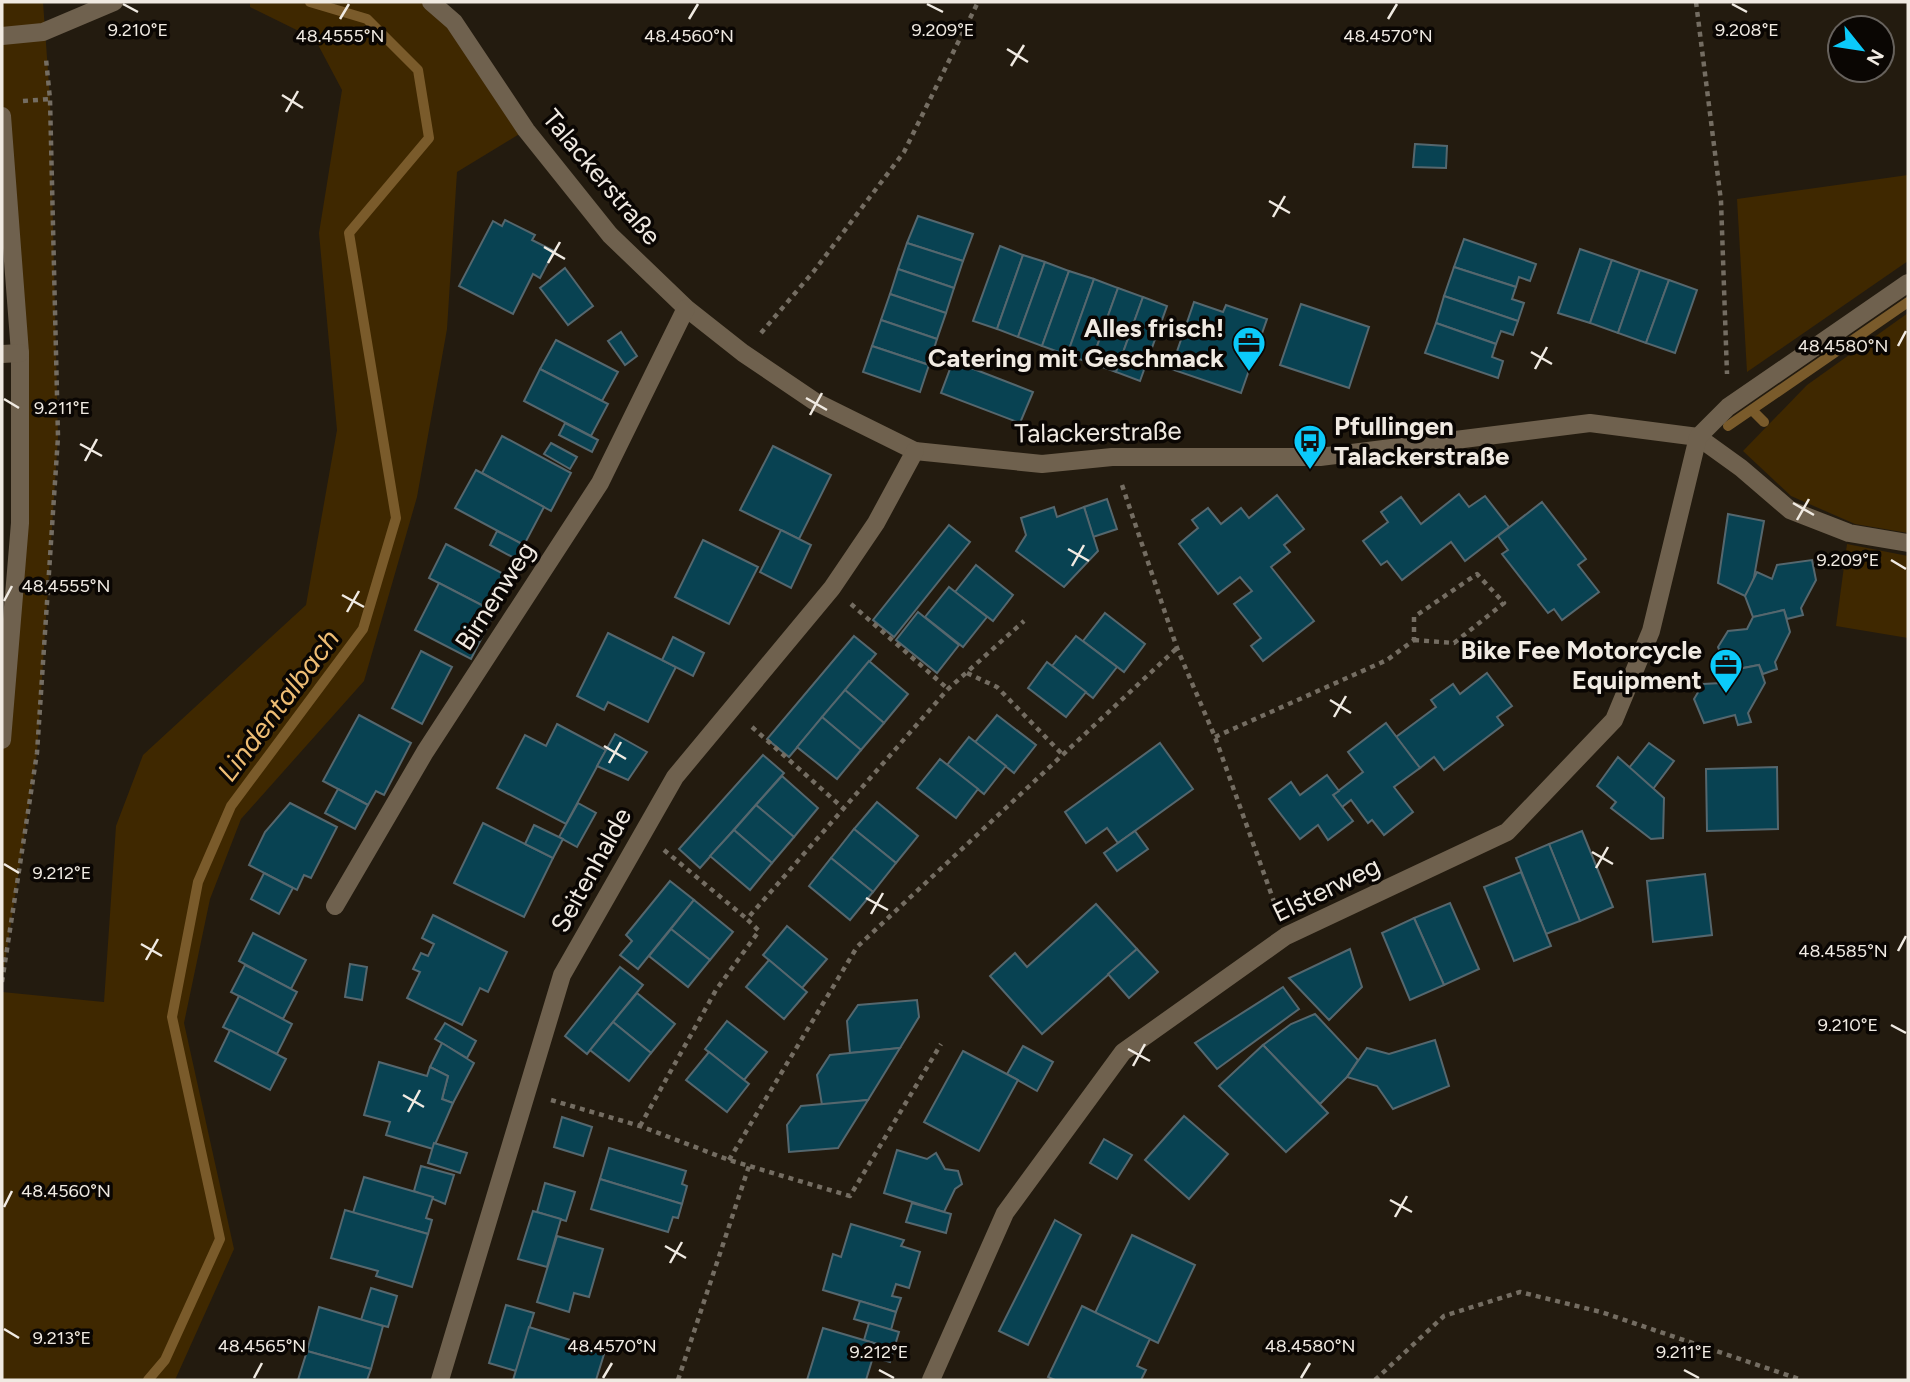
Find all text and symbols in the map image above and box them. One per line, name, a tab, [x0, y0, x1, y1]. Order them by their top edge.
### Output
north arrow	[1826, 14, 1896, 84]
text: 9.210°E	[108, 19, 168, 41]
text: 9.209°E	[911, 19, 975, 41]
text: 9.208°E	[1715, 19, 1779, 41]
text: 48.4555°N	[296, 25, 384, 47]
text: 48.4560°N	[644, 25, 734, 47]
text: 48.4570°N	[1343, 25, 1433, 47]
text: N	[1862, 45, 1889, 69]
street label: Talackerstraße	[536, 103, 668, 251]
place label: Alles frisch! Catering mit Geschmack	[928, 312, 1224, 374]
office icon: Alles frisch! Catering mit Geschmack	[1230, 324, 1268, 373]
text: 48.4580°N	[1798, 335, 1888, 357]
text: 9.211°E	[34, 397, 90, 419]
place label: Pfullingen Talackerstraße	[1334, 410, 1509, 472]
street label: Talackerstraße	[1014, 415, 1182, 449]
bus stop icon: Pfullingen Talackerstraße	[1291, 422, 1329, 471]
street label: Birnenweg	[448, 536, 542, 656]
text: 9.209°E	[1816, 549, 1880, 571]
text: 48.4555°N	[22, 575, 110, 597]
water label: Lindentalbach	[210, 622, 346, 788]
place label: Bike Fee Motorcycle Equipment	[1460, 634, 1702, 696]
office icon: Bike Fee Motorcycle Equipment	[1707, 646, 1745, 695]
street label: Seitenhalde	[544, 802, 638, 938]
street label: Elsterweg	[1267, 849, 1385, 929]
text: 9.212°E	[33, 862, 91, 884]
text: 48.4585°N	[1798, 940, 1888, 962]
text: 9.210°E	[1818, 1014, 1878, 1036]
text: 48.4560°N	[21, 1180, 111, 1202]
text: 9.213°E	[33, 1327, 91, 1349]
text: 48.4565°N	[218, 1335, 306, 1357]
text: 48.4570°N	[567, 1335, 657, 1357]
text: 48.4580°N	[1265, 1335, 1355, 1357]
text: 9.212°E	[850, 1341, 908, 1363]
text: 9.211°E	[1656, 1341, 1712, 1363]

